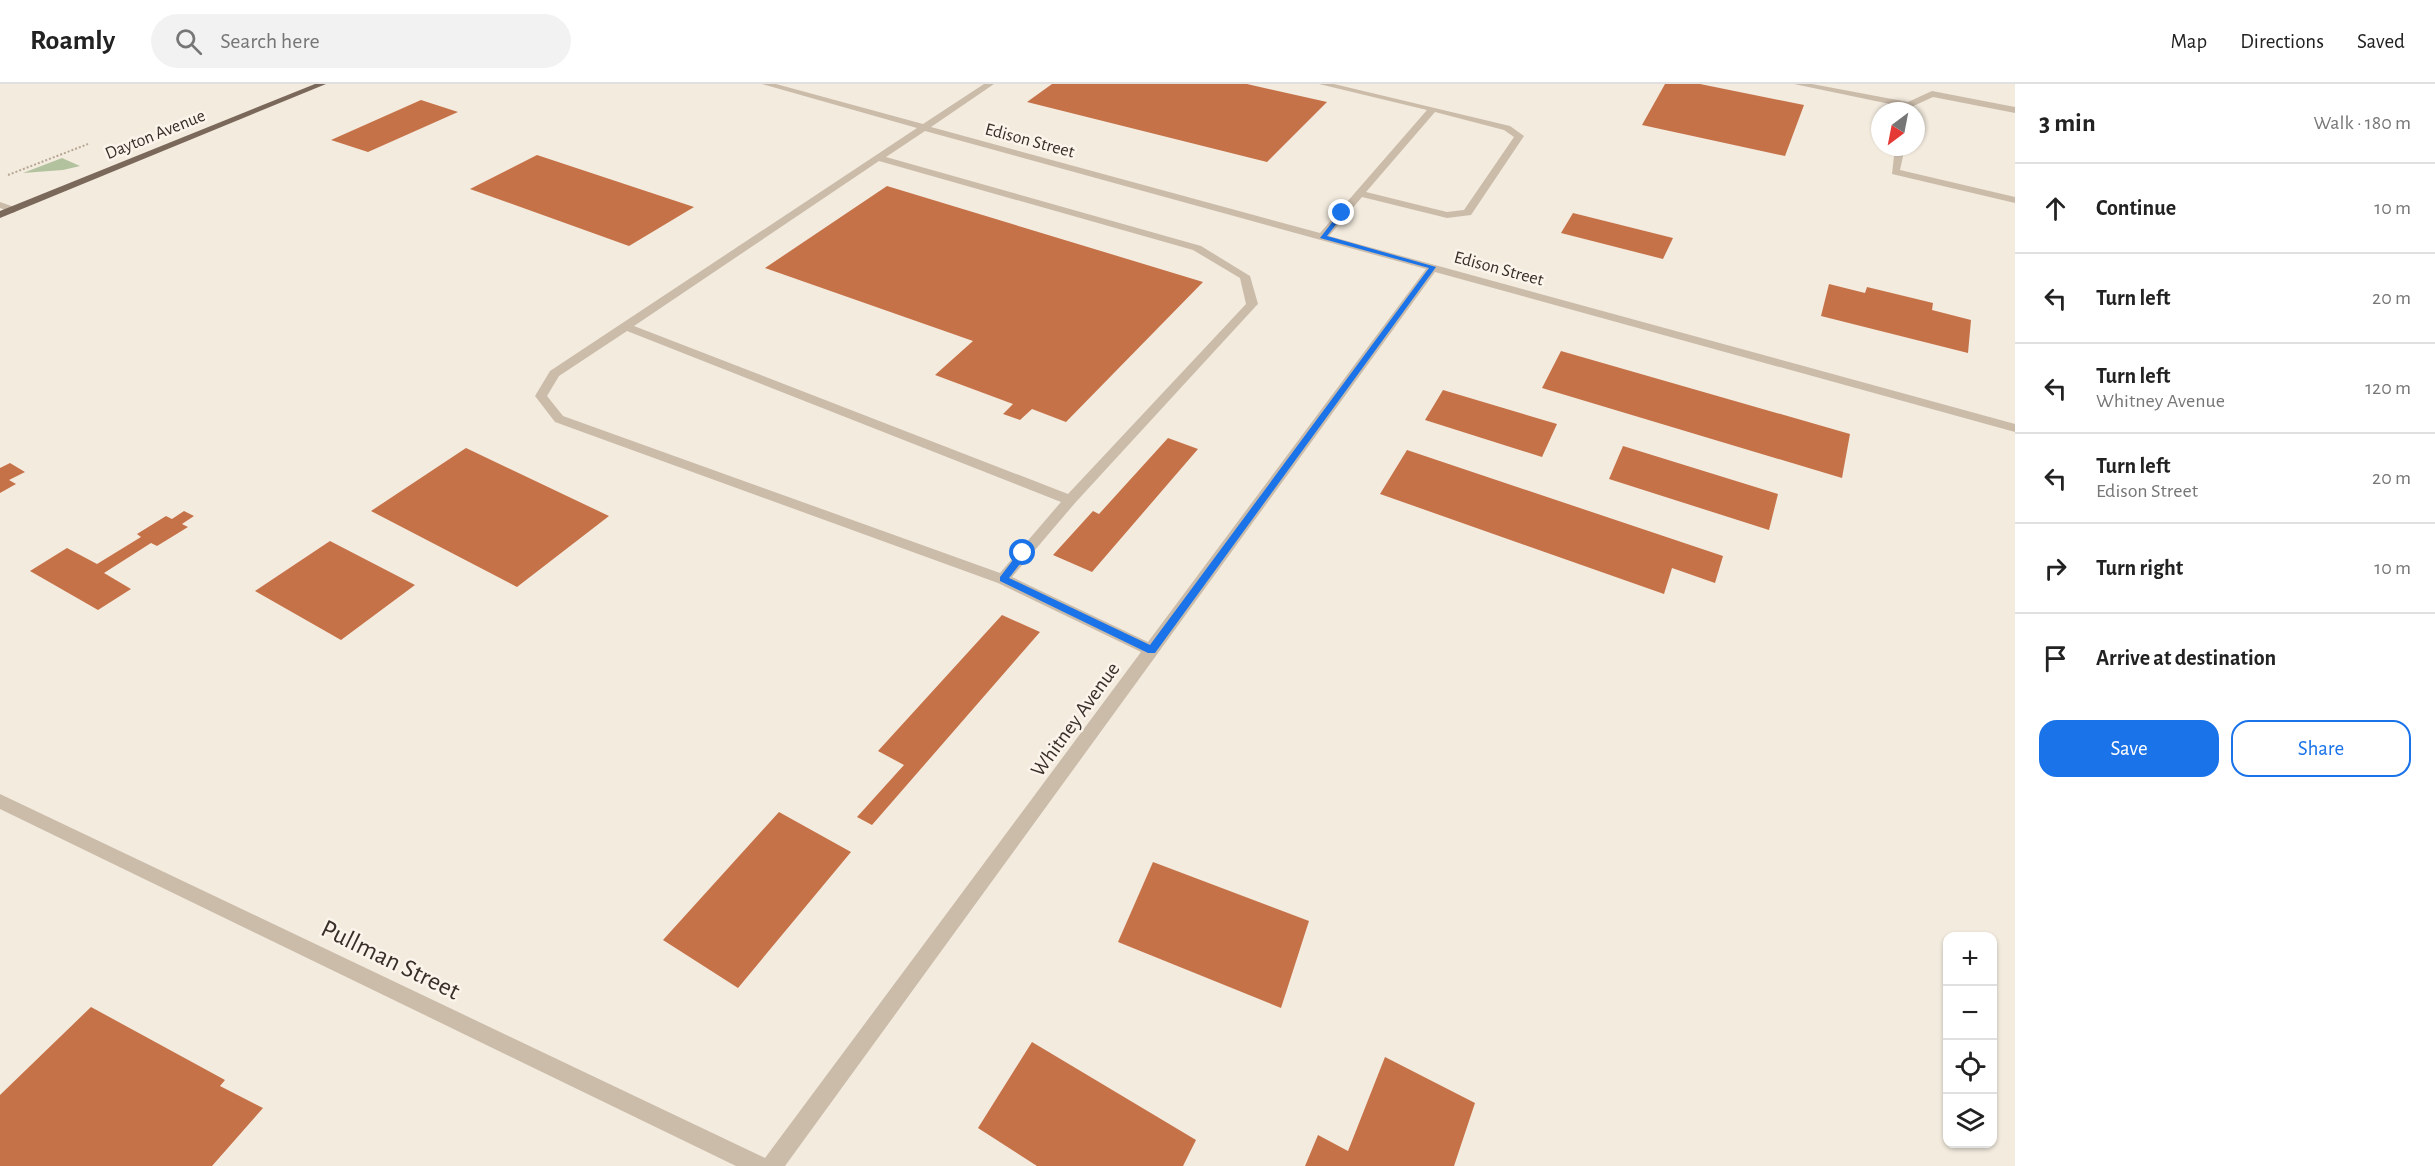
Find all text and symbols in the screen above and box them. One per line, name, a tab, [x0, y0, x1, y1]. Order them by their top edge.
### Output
search box	[151, 14, 571, 68]
icon: search	[172, 25, 205, 58]
text: Roamly	[30, 27, 115, 55]
text: Search here	[220, 30, 320, 52]
text: Map	[2171, 31, 2207, 52]
text: Directions	[2240, 31, 2324, 52]
text: Saved	[2357, 31, 2405, 52]
north arrow	[1871, 102, 1925, 156]
street label: Dayton Avenue	[103, 107, 208, 163]
text: 3 min	[2039, 110, 2096, 136]
text: Walk · 180 m	[2314, 113, 2411, 133]
street label: Edison Street	[983, 120, 1077, 162]
icon: ahead	[2039, 192, 2072, 225]
text: Continue	[2096, 197, 2176, 219]
text: 10 m	[2374, 198, 2411, 218]
route end	[1328, 199, 1354, 225]
street label: Edison Street	[1452, 248, 1546, 290]
icon: left	[2039, 282, 2072, 315]
text: Turn left	[2096, 287, 2170, 309]
text: 20 m	[2372, 288, 2411, 308]
text: Turn left	[2096, 365, 2170, 387]
icon: left	[2039, 372, 2072, 405]
text: 120 m	[2365, 378, 2411, 398]
text: Whitney Avenue	[2096, 391, 2225, 411]
text: Turn left	[2096, 455, 2170, 477]
icon: left	[2039, 462, 2072, 495]
text: 20 m	[2372, 468, 2411, 488]
text: Edison Street	[2096, 481, 2198, 501]
route start	[1009, 539, 1035, 565]
icon: right	[2039, 552, 2072, 585]
text: Turn right	[2096, 557, 2183, 579]
text: 10 m	[2374, 558, 2411, 578]
icon: arrive	[2039, 642, 2072, 675]
text: Arrive at destination	[2096, 647, 2276, 669]
street label: Whitney Avenue	[1027, 658, 1124, 780]
button: Save	[2039, 720, 2219, 777]
button: Share	[2231, 720, 2411, 777]
street label: Pullman Street	[317, 915, 464, 1005]
map controls	[1943, 932, 1997, 1148]
button: +	[1943, 932, 1997, 986]
button: −	[1943, 986, 1997, 1040]
button: locate	[1943, 1040, 1997, 1094]
button: layers	[1943, 1094, 1997, 1148]

